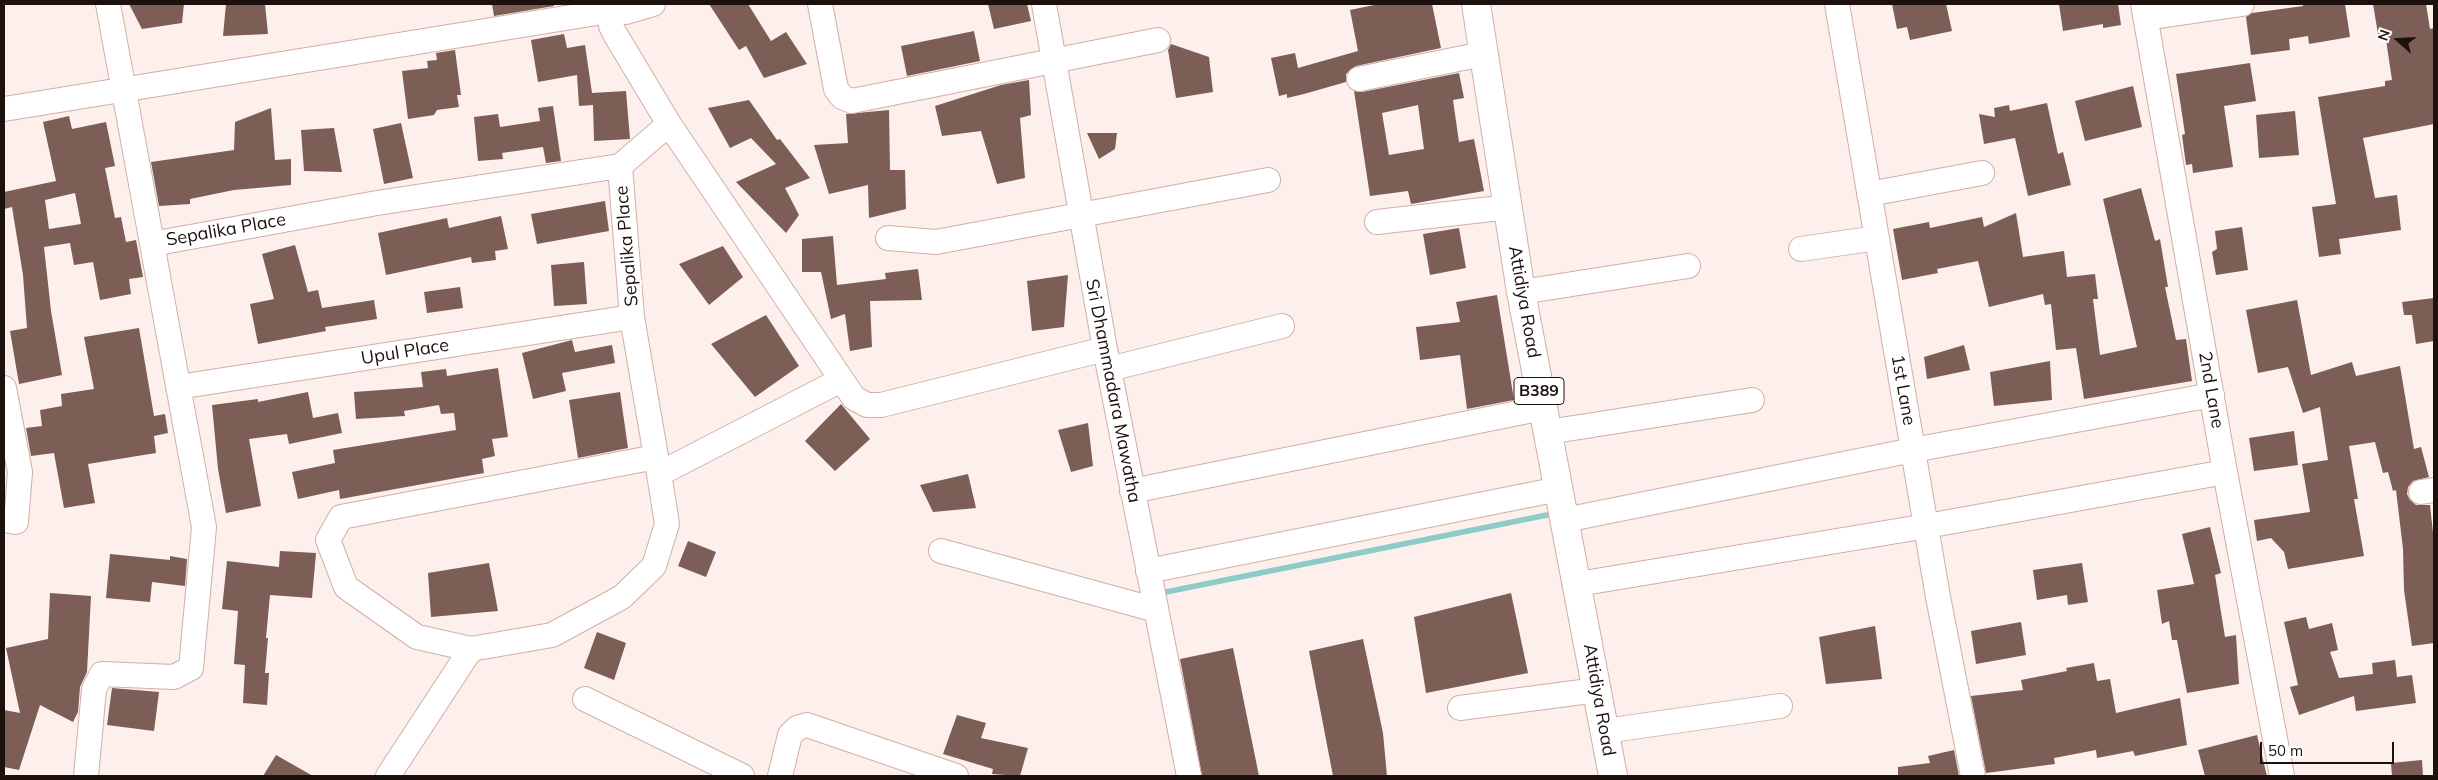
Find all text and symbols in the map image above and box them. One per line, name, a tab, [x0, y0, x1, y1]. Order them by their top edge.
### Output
north arrow	[2373, 15, 2423, 65]
text: N	[2374, 27, 2394, 43]
street label: Sepalika Place	[611, 185, 643, 307]
street label: Sepalika Place	[164, 209, 288, 251]
street label: Attidiya Road	[1503, 244, 1545, 360]
street label: Sri Dhammadara Mawatha	[1081, 277, 1145, 505]
street label: Upul Place	[360, 334, 450, 370]
street label: 2nd Lane	[2194, 350, 2228, 430]
street label: 1st Lane	[1886, 353, 1920, 427]
road number: B389	[1514, 378, 1564, 404]
street label: Attidiya Road	[1578, 642, 1620, 758]
scale bar	[2263, 732, 2397, 764]
text: 50 m	[2268, 741, 2303, 760]

